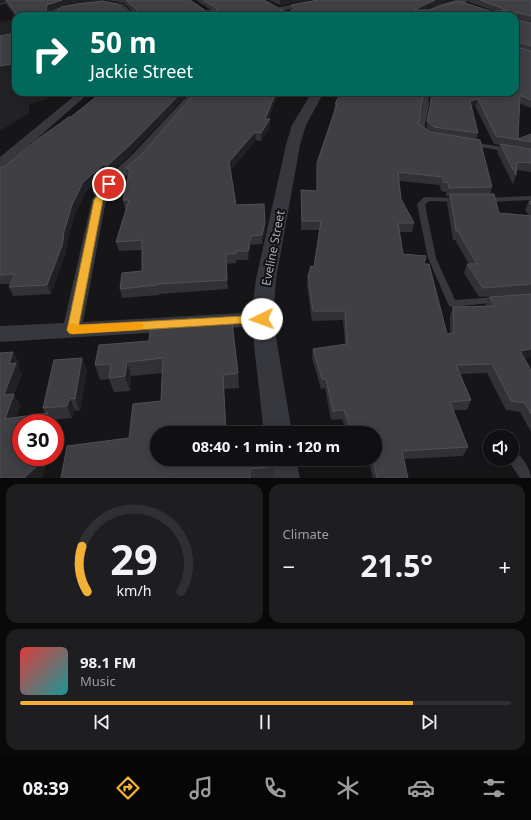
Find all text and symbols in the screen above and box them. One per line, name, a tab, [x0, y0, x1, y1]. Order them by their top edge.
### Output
text: 50 m	[90, 23, 157, 61]
icon: right	[24, 28, 76, 80]
text: Jackie Street	[90, 59, 193, 83]
pin	[92, 167, 126, 201]
icon: arrive	[98, 173, 120, 195]
street label: Eveline Street	[257, 208, 289, 287]
position arrow	[241, 298, 283, 340]
speed limit sign: 30	[12, 414, 64, 466]
map controls	[483, 430, 519, 466]
button: sound	[483, 430, 519, 466]
text: 08:40 · 1 min · 120 m	[192, 436, 340, 456]
text: Climate	[283, 525, 329, 543]
text: 29	[110, 530, 158, 586]
text: 21.5°	[360, 545, 433, 586]
text: −	[283, 551, 295, 581]
text: +	[498, 551, 511, 581]
text: km/h	[117, 580, 152, 599]
text: 98.1 FM	[80, 652, 136, 672]
text: Music	[80, 672, 116, 690]
icon: previous	[91, 711, 113, 733]
icon: pause	[254, 711, 276, 733]
icon: next	[418, 711, 440, 733]
icon: directions	[114, 774, 142, 802]
icon: music	[187, 774, 215, 802]
icon: phone	[261, 774, 289, 802]
icon: climate	[334, 774, 362, 802]
icon: car	[407, 774, 435, 802]
icon: filters	[480, 774, 508, 802]
text: 08:39	[23, 776, 69, 800]

